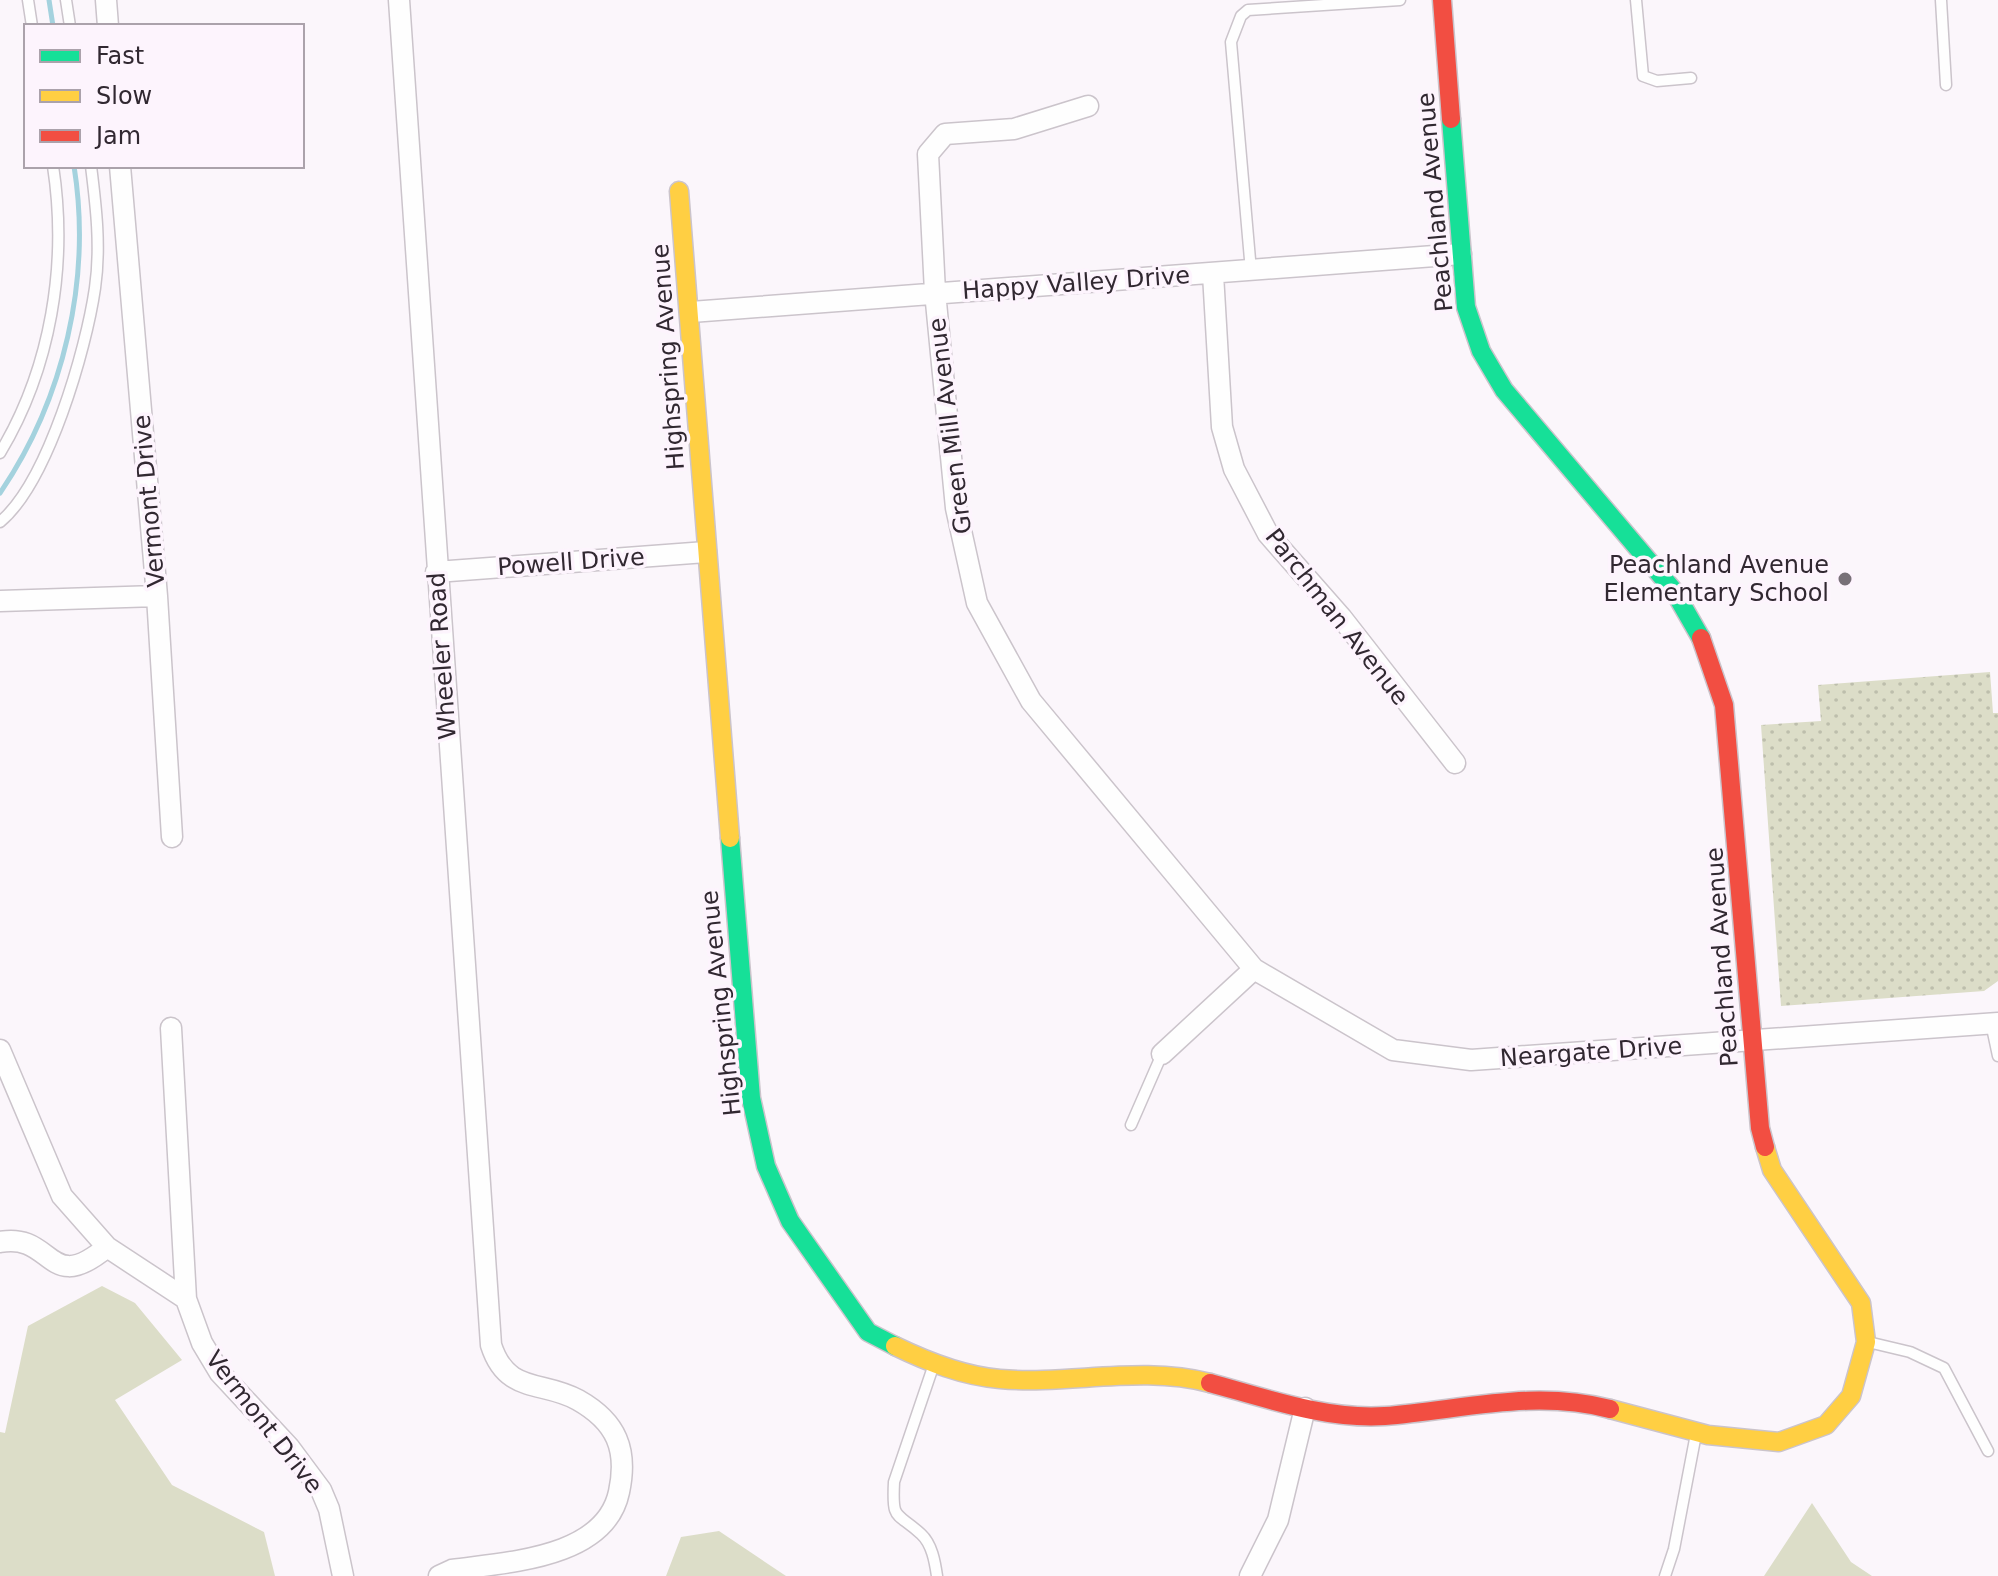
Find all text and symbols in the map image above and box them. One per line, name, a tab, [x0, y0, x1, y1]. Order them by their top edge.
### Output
legend	[24, 24, 304, 168]
text: Fast	[96, 42, 144, 70]
text: Slow	[96, 82, 152, 110]
street label: Peachland Avenue	[1411, 91, 1459, 313]
text: Jam	[94, 122, 141, 150]
street label: Highspring Avenue	[646, 243, 690, 471]
street label: Happy Valley Drive	[961, 261, 1191, 305]
street label: Green Mill Avenue	[923, 316, 977, 536]
street label: Vermont Drive	[128, 414, 170, 588]
street label: Parchman Avenue	[1259, 523, 1415, 711]
street label: Powell Drive	[496, 543, 646, 581]
place label: Peachland Avenue Elementary School	[1604, 551, 1829, 607]
marker: Peachland Avenue Elementary School	[1836, 570, 1854, 588]
street label: Wheeler Road	[422, 571, 462, 741]
street label: Peachland Avenue	[1700, 846, 1744, 1068]
street label: Highspring Avenue	[695, 889, 747, 1117]
street label: Neargate Drive	[1499, 1032, 1683, 1072]
street label: Vermont Drive	[200, 1345, 328, 1499]

